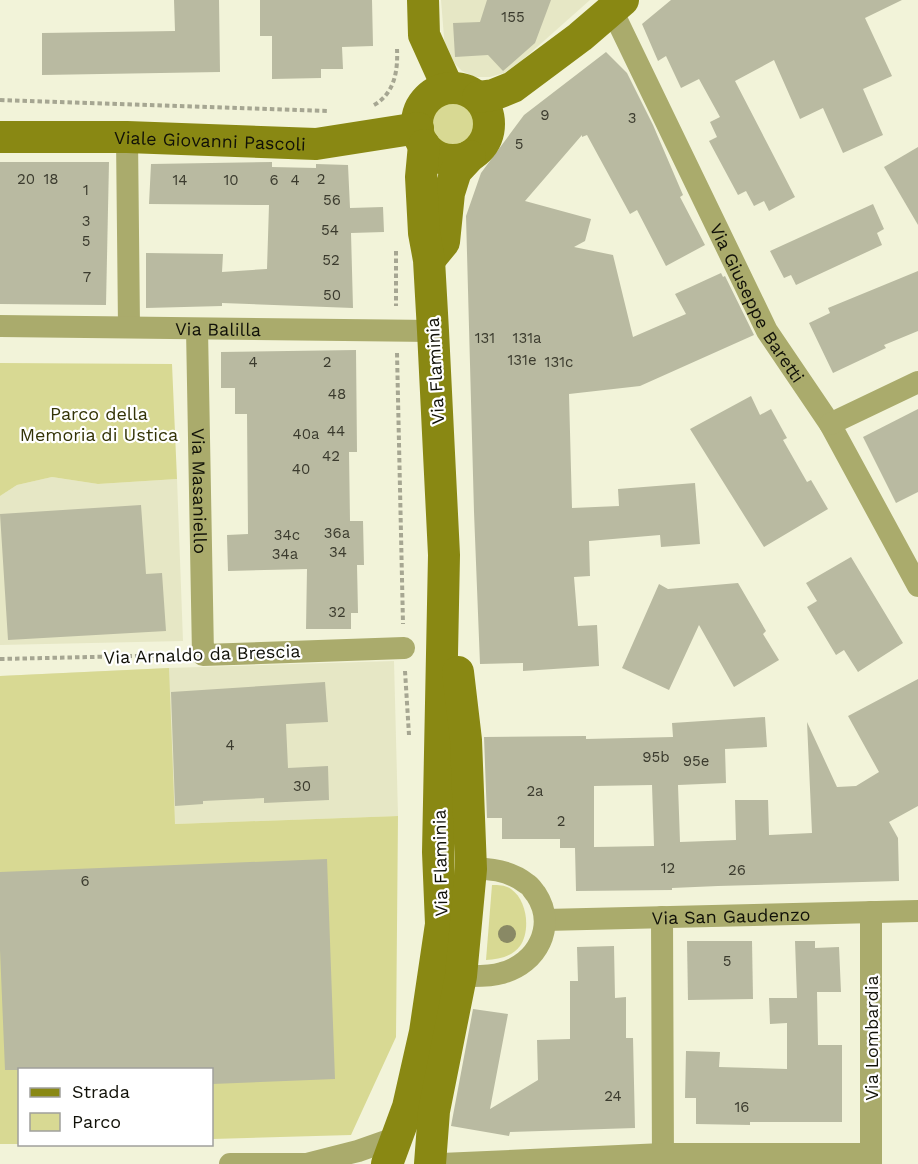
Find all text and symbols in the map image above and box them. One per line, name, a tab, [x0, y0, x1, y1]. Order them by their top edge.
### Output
house number: 155	[501, 8, 525, 26]
house number: 9	[540, 106, 550, 124]
house number: 3	[628, 109, 636, 127]
street label: Viale Giovanni Pascoli	[114, 126, 306, 154]
house number: 5	[515, 135, 523, 153]
house number: 20	[17, 170, 35, 188]
house number: 18	[43, 170, 59, 188]
house number: 2	[317, 170, 325, 188]
house number: 14	[172, 171, 188, 189]
house number: 10	[223, 171, 239, 189]
house number: 6	[269, 171, 279, 189]
house number: 4	[290, 171, 300, 189]
house number: 1	[83, 181, 89, 199]
house number: 56	[323, 191, 341, 209]
house number: 3	[82, 212, 90, 230]
street label: Via Giuseppe Baretti	[706, 220, 809, 386]
house number: 54	[321, 221, 339, 239]
house number: 5	[82, 232, 90, 250]
house number: 52	[322, 251, 340, 269]
house number: 7	[83, 268, 91, 286]
house number: 50	[323, 286, 341, 304]
street label: Via Flaminia	[422, 317, 448, 425]
street label: Via Balilla	[175, 318, 261, 340]
house number: 131	[475, 329, 495, 347]
house number: 131a	[513, 329, 542, 347]
house number: 131e	[507, 351, 537, 369]
house number: 4	[248, 353, 258, 371]
house number: 2	[323, 353, 331, 371]
house number: 131c	[545, 353, 573, 371]
house number: 48	[328, 385, 346, 403]
park label: Parco della Memoria di Ustica	[20, 403, 178, 445]
house number: 44	[327, 422, 345, 440]
house number: 40a	[293, 425, 320, 443]
street label: Via Masaniello	[188, 428, 212, 554]
house number: 42	[322, 447, 340, 465]
house number: 40	[292, 460, 310, 478]
house number: 36a	[324, 524, 351, 542]
house number: 34c	[274, 526, 300, 544]
house number: 34	[329, 543, 347, 561]
house number: 34a	[272, 545, 299, 563]
house number: 32	[328, 603, 346, 621]
street label: Via Arnaldo da Brescia	[103, 640, 301, 668]
house number: 4	[225, 736, 235, 754]
house number: 95b	[642, 748, 670, 766]
house number: 95e	[683, 752, 709, 770]
house number: 30	[293, 777, 311, 795]
house number: 2a	[526, 782, 544, 800]
street label: Via Flaminia	[429, 809, 451, 917]
house number: 2	[557, 812, 565, 830]
house number: 12	[661, 859, 675, 877]
house number: 26	[728, 861, 746, 879]
house number: 6	[80, 872, 90, 890]
street label: Via San Gaudenzo	[651, 903, 811, 928]
house number: 5	[723, 952, 731, 970]
street label: Via Lombardia	[861, 975, 882, 1101]
legend	[18, 1068, 213, 1146]
text: Strada	[72, 1081, 130, 1102]
house number: 24	[604, 1087, 622, 1105]
house number: 16	[735, 1098, 749, 1116]
text: Parco	[72, 1111, 121, 1132]

